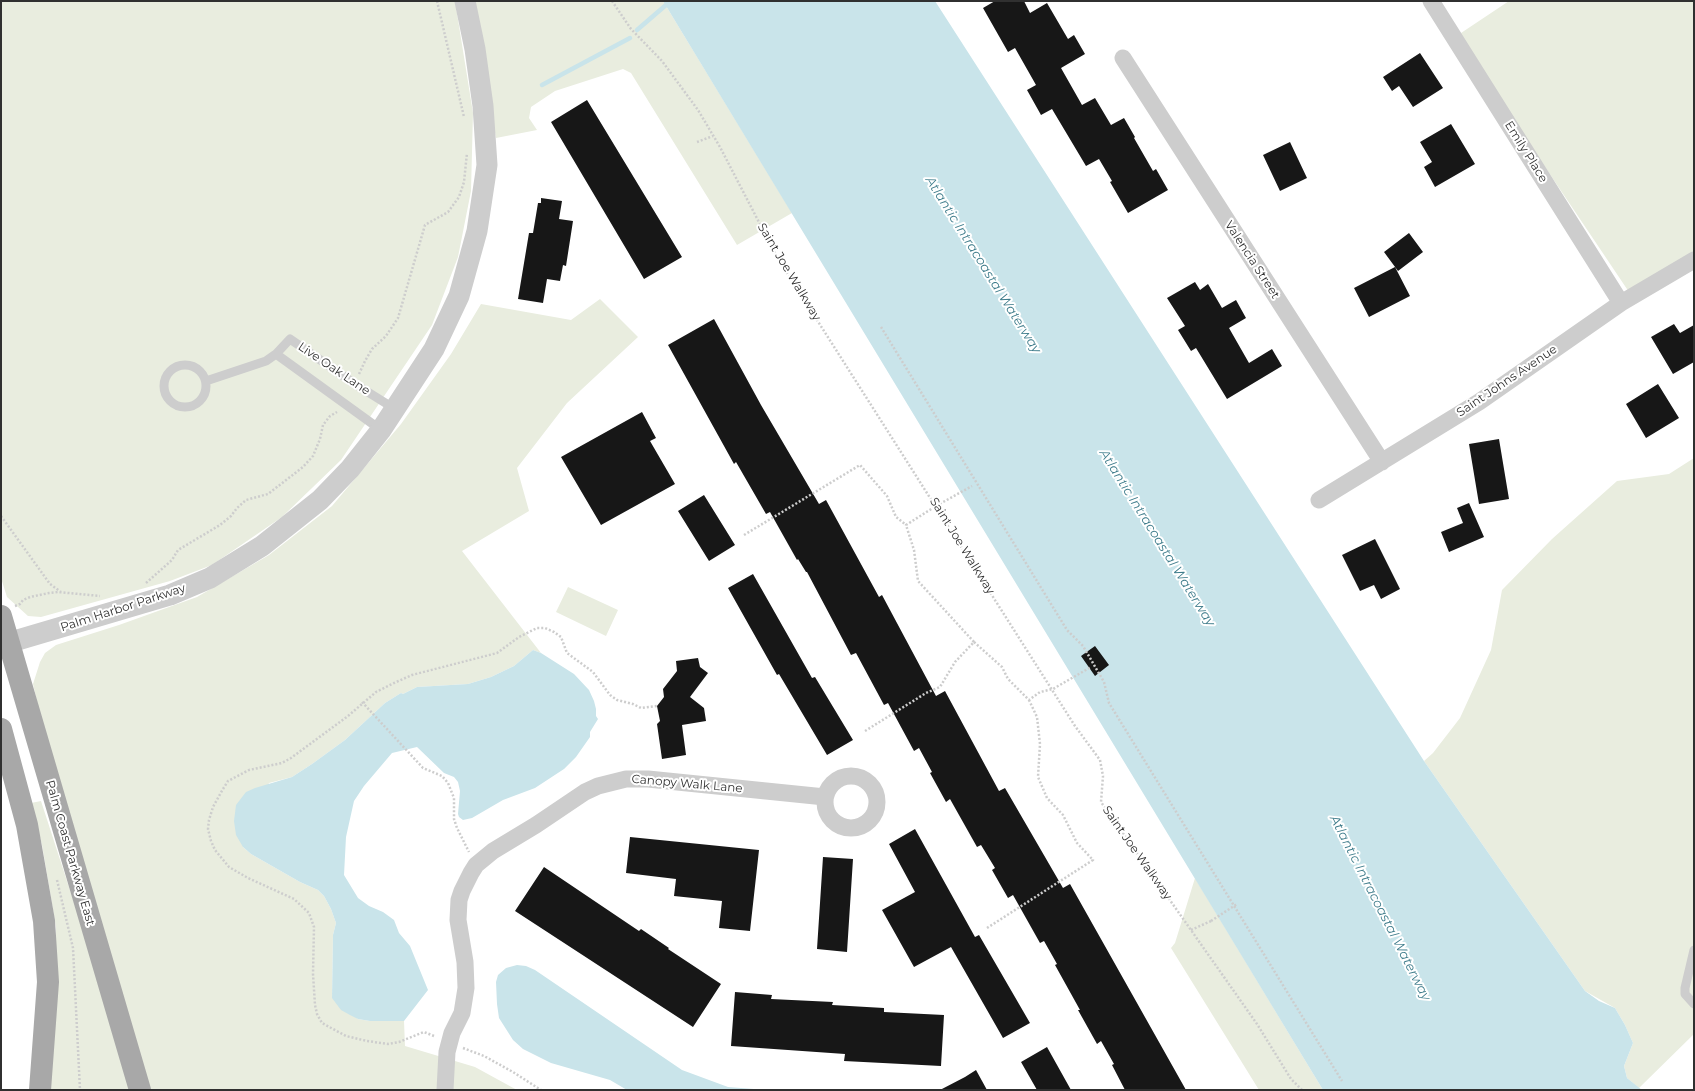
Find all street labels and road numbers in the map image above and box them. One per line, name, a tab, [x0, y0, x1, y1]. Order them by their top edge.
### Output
street label: Emily Place	[1501, 119, 1551, 185]
street label: Valencia Street	[1222, 218, 1282, 302]
street label: Saint Joe Walkway	[754, 221, 824, 323]
street label: Live Oak Lane	[295, 340, 373, 398]
street label: Saint Johns Avenue	[1454, 342, 1560, 420]
street label: Saint Joe Walkway	[926, 495, 998, 597]
street label: Palm Harbor Parkway	[59, 581, 187, 635]
street label: Canopy Walk Lane	[631, 772, 743, 796]
street label: Palm Coast Parkway East	[42, 778, 98, 928]
street label: Saint Joe Walkway	[1099, 803, 1175, 903]

